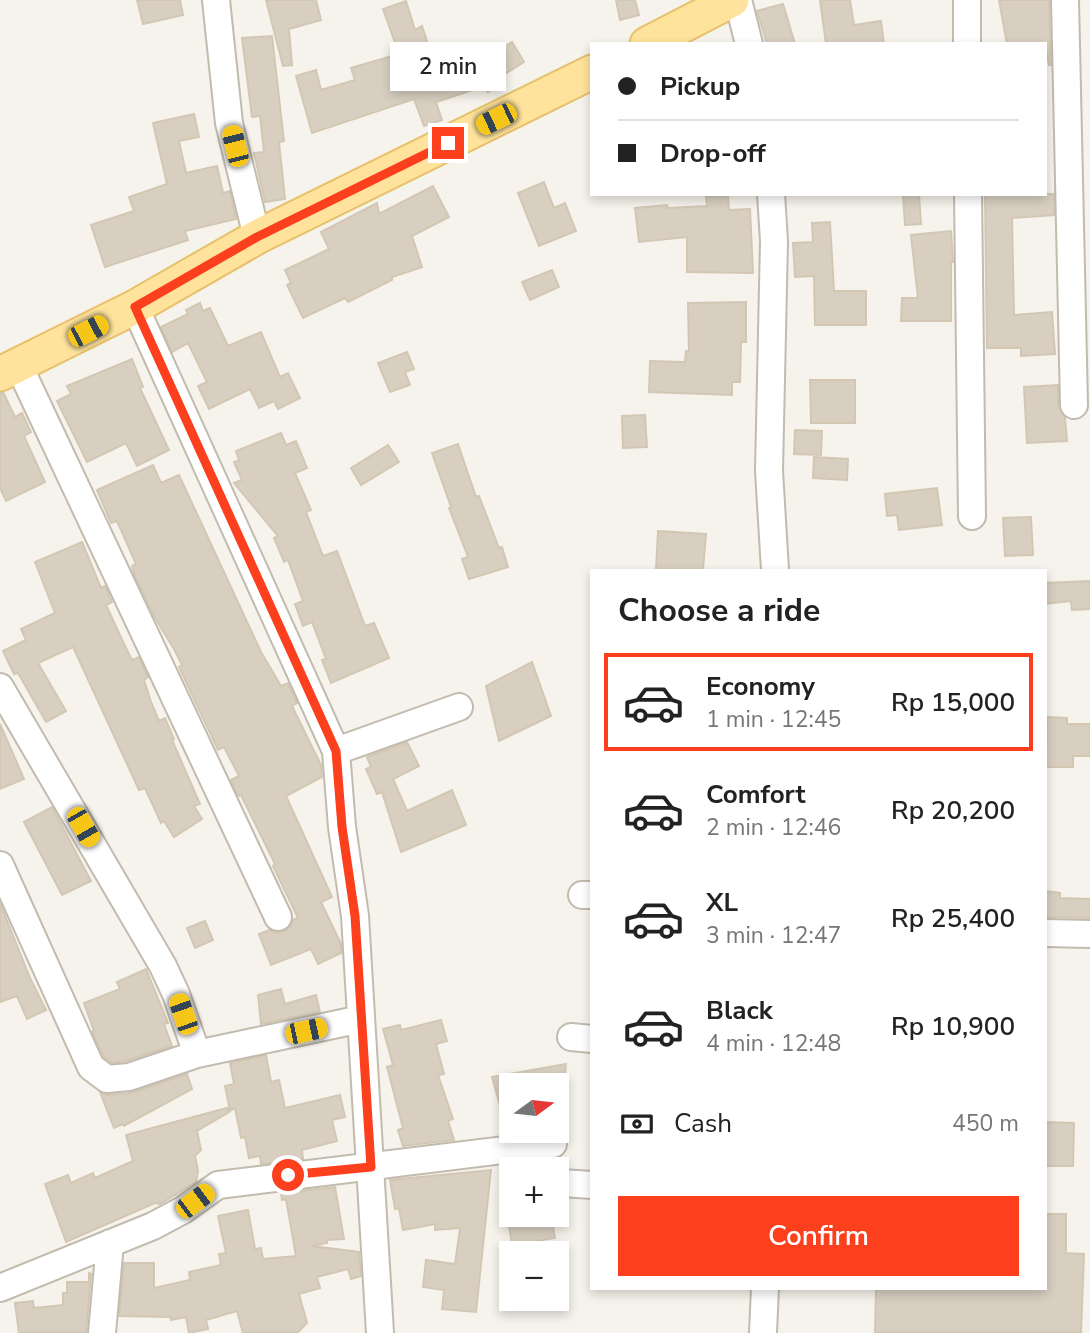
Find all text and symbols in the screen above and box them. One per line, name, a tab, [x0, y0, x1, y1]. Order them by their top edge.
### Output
callout: 2 min	[390, 41, 506, 90]
text: 2 min	[419, 51, 477, 82]
text: Pickup	[660, 69, 740, 104]
car	[473, 100, 520, 138]
car	[220, 123, 251, 169]
route end	[432, 127, 464, 159]
text: Drop-off	[660, 136, 766, 171]
car	[65, 312, 112, 350]
text: Choose a ride	[618, 589, 820, 632]
text: Economy	[706, 669, 815, 704]
icon: car	[622, 671, 685, 734]
text: Rp 15,000	[891, 685, 1015, 720]
text: 1 min · 12:45	[706, 704, 841, 735]
text: Comfort	[706, 777, 806, 812]
icon: car	[622, 779, 685, 842]
text: Rp 20,200	[891, 793, 1015, 828]
car	[64, 804, 103, 850]
text: 2 min · 12:46	[706, 812, 841, 843]
text: XL	[706, 885, 738, 920]
icon: car	[622, 887, 685, 950]
text: Rp 25,400	[891, 901, 1015, 936]
text: 3 min · 12:47	[706, 920, 841, 951]
car	[167, 991, 200, 1037]
text: Black	[706, 993, 773, 1028]
icon: car	[622, 995, 685, 1058]
text: Rp 10,900	[891, 1009, 1015, 1044]
car	[284, 1016, 329, 1046]
text: 4 min · 12:48	[706, 1028, 841, 1059]
north arrow	[499, 1073, 569, 1143]
map controls	[499, 1073, 569, 1311]
icon: cash	[618, 1105, 656, 1143]
text: Cash	[674, 1106, 732, 1141]
text: 450 m	[952, 1108, 1019, 1139]
button: +	[499, 1157, 569, 1227]
route start	[272, 1159, 304, 1191]
car	[172, 1180, 219, 1222]
button: Confirm	[618, 1196, 1019, 1276]
button: −	[499, 1241, 569, 1311]

